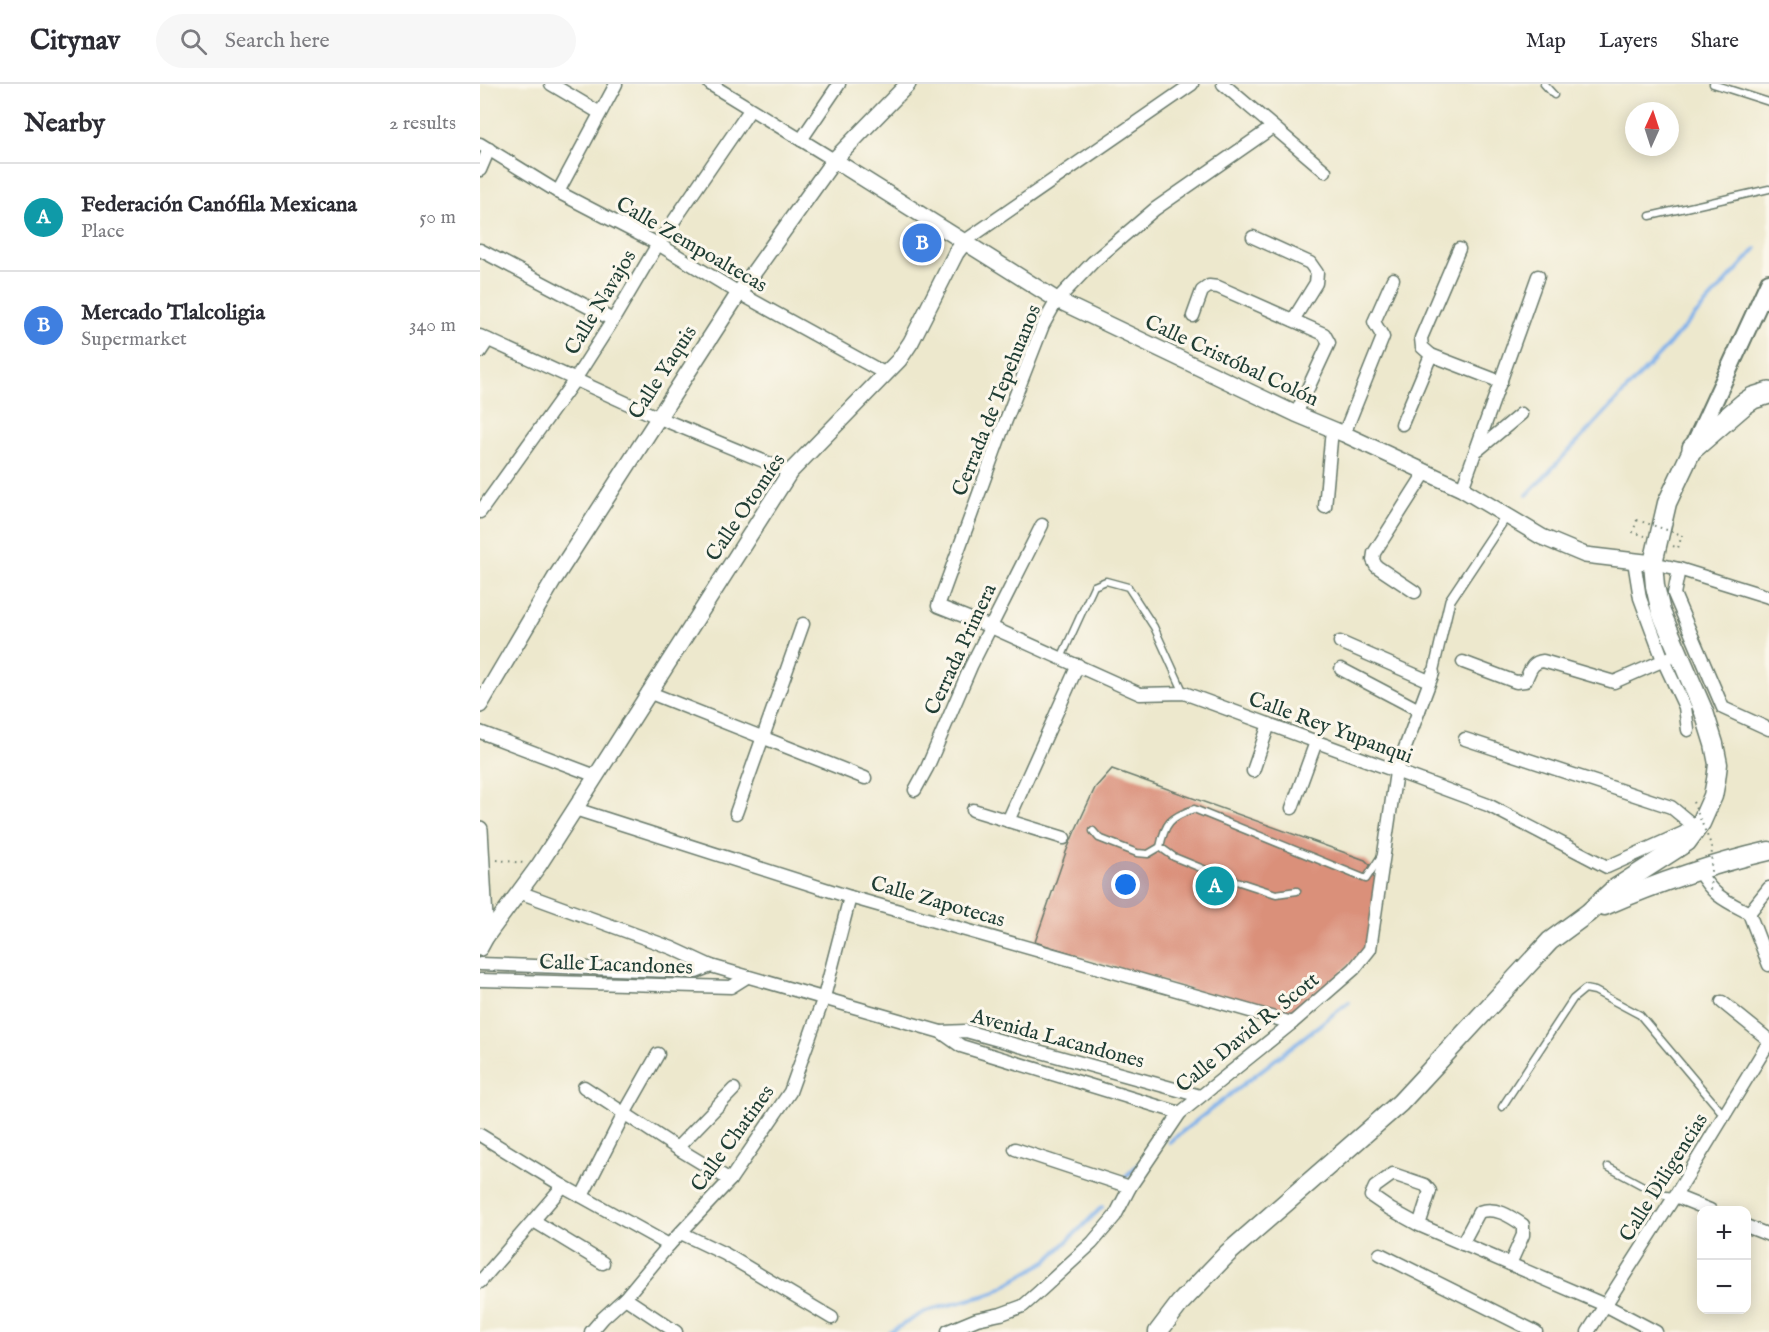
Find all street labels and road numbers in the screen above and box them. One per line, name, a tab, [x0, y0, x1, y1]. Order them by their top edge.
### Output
street label: Calle Zempoaltecas	[611, 191, 772, 300]
street label: Calle Navajos	[559, 245, 643, 360]
street label: Cerrada de Tepehuanos	[947, 301, 1048, 500]
street label: Calle Cristóbal Colón	[1140, 309, 1323, 413]
street label: Calle Yaquis	[623, 321, 704, 425]
street label: Calle Otomíes	[700, 449, 792, 567]
street label: Cerrada Primera	[919, 579, 1004, 720]
street label: Calle Rey Yupanqui	[1245, 686, 1416, 771]
street label: Calle Zapotecas	[867, 870, 1008, 935]
street label: Calle Lacandones	[539, 949, 693, 982]
street label: Calle David R. Scott	[1171, 967, 1325, 1099]
street label: Avenida Lacandones	[967, 1003, 1147, 1076]
street label: Calle Chatines	[685, 1080, 781, 1198]
street label: Calle Diligencias	[1614, 1108, 1715, 1247]

